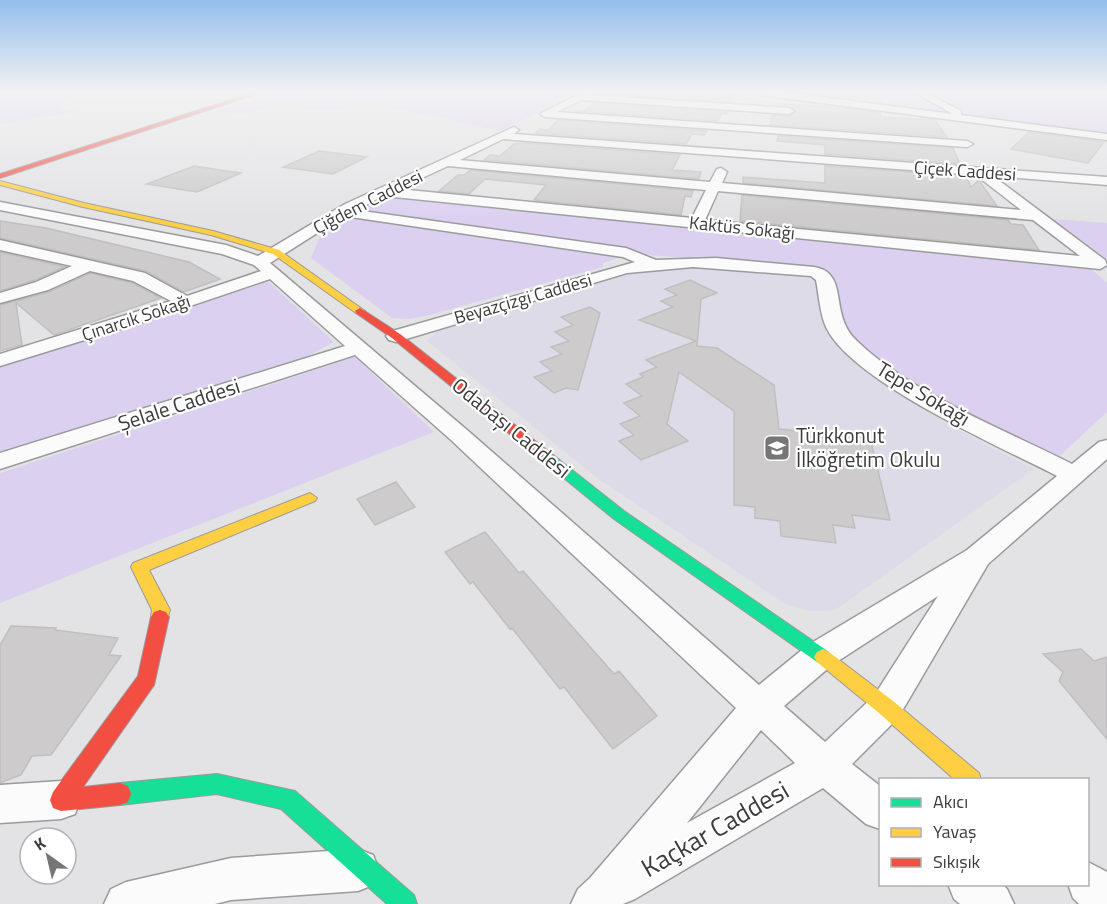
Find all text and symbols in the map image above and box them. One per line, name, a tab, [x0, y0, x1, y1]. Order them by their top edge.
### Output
street label: Çiçek Caddesi	[913, 153, 1017, 188]
street label: Çiğdem Caddesi	[308, 162, 427, 241]
street label: Kaktüs Sokağı	[688, 209, 796, 246]
street label: Beyazçizgi Caddesi	[451, 266, 595, 331]
street label: Çınarcık Sokağı	[78, 287, 194, 348]
street label: Tepe Sokağı	[871, 353, 977, 434]
street label: Şelale Caddesi	[114, 369, 244, 439]
street label: Odabaşı Caddesi	[445, 369, 578, 485]
place label: Türkkonut İlköğretim Okulu	[796, 419, 941, 475]
school or university icon: Türkkonut İlköğretim Okulu	[762, 433, 792, 463]
street label: Kaçkar Caddesi	[634, 770, 796, 887]
legend	[879, 778, 1089, 886]
text: Akıcı	[933, 788, 968, 815]
text: Yavaş	[933, 818, 976, 845]
north arrow	[18, 826, 78, 886]
text: K	[29, 831, 51, 856]
text: Sıkışık	[933, 848, 981, 875]

